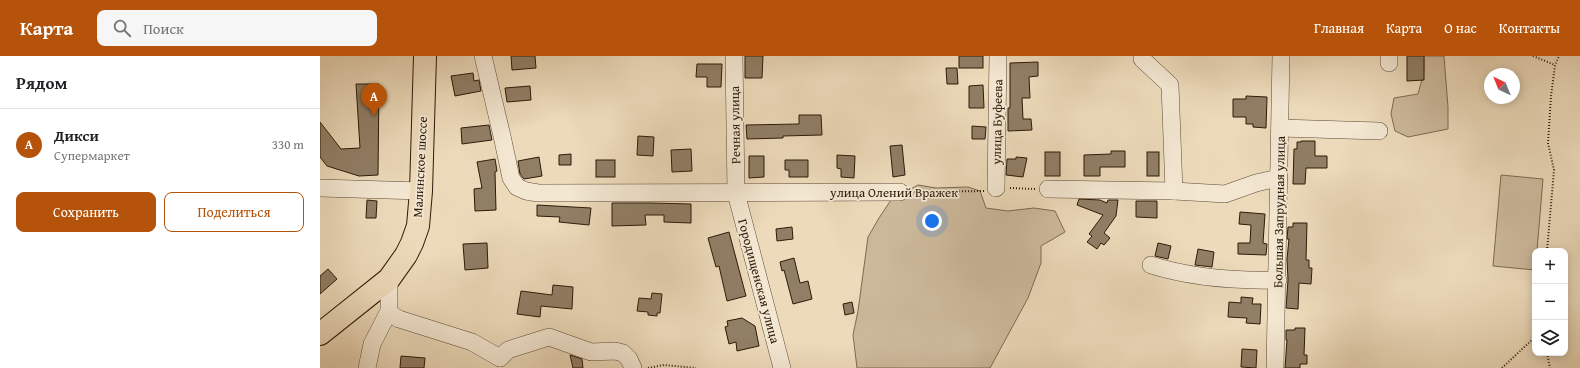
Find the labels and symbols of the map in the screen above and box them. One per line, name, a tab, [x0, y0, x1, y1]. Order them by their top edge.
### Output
north arrow	[1484, 68, 1520, 104]
street label: улица Буфеева	[987, 78, 1007, 166]
pin: A	[361, 83, 387, 116]
street label: Речная улица	[725, 85, 745, 164]
street label: Малинское шоссе	[408, 116, 432, 218]
street label: Большая Запрудная улица	[1268, 135, 1290, 288]
street label: улица Олений Вражек	[829, 183, 958, 202]
your location	[922, 211, 942, 231]
street label: Городищенская улица	[733, 217, 785, 346]

